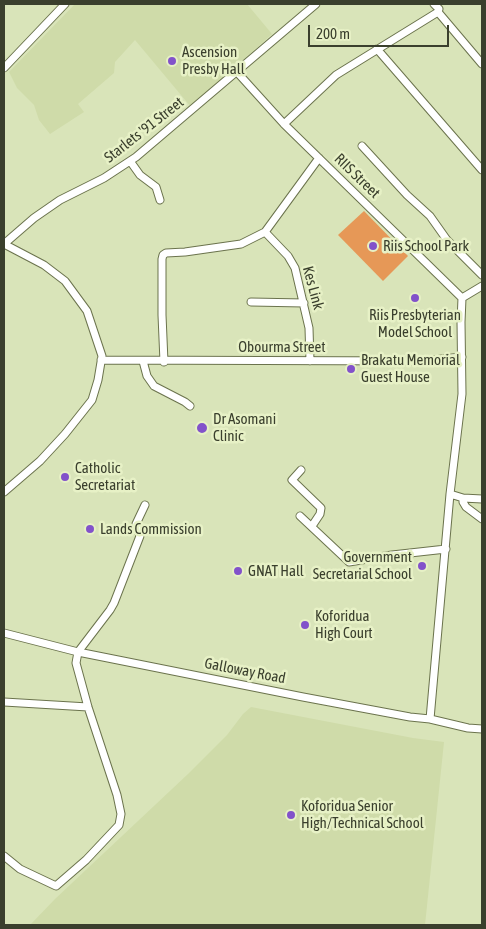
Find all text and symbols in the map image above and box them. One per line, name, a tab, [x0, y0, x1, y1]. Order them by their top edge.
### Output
scale bar	[311, 15, 452, 47]
text: 200 m	[316, 25, 350, 42]
place label: Ascension Presby Hall	[182, 43, 245, 78]
marker: Ascension Presby Hall	[166, 55, 178, 67]
street label: Starlets '91 Street	[101, 93, 187, 167]
street label: RIIS Street	[330, 150, 384, 202]
place label: Riis School Park	[383, 237, 469, 255]
marker: Riis School Park	[367, 240, 379, 252]
street label: Kes Link	[299, 264, 327, 312]
marker: Riis Presbyterian Model School	[409, 292, 421, 304]
place label: Riis Presbyterian Model School	[369, 306, 461, 341]
street label: Obourma Street	[238, 338, 326, 356]
place label: Brakatu Memorial Guest House	[361, 351, 460, 386]
marker: Brakatu Memorial Guest House	[345, 363, 357, 375]
place label: Dr Asomani Clinic	[213, 410, 276, 445]
marker: Dr Asomani Clinic	[195, 421, 209, 435]
place label: Catholic Secretariat	[75, 459, 135, 494]
marker: Catholic Secretariat	[59, 471, 71, 483]
place label: Lands Commission	[100, 520, 202, 538]
marker: Lands Commission	[84, 523, 96, 535]
place label: Government Secretarial School	[313, 548, 412, 583]
marker: Government Secretarial School	[416, 560, 428, 572]
place label: GNAT Hall	[248, 562, 304, 580]
marker: GNAT Hall	[232, 565, 244, 577]
place label: Koforidua High Court	[315, 607, 373, 642]
marker: Koforidua High Court	[299, 619, 311, 631]
street label: Galloway Road	[203, 654, 287, 688]
place label: Koforidua Senior High/Technical School	[301, 797, 424, 832]
marker: Koforidua Senior High/Technical School	[285, 809, 297, 821]

